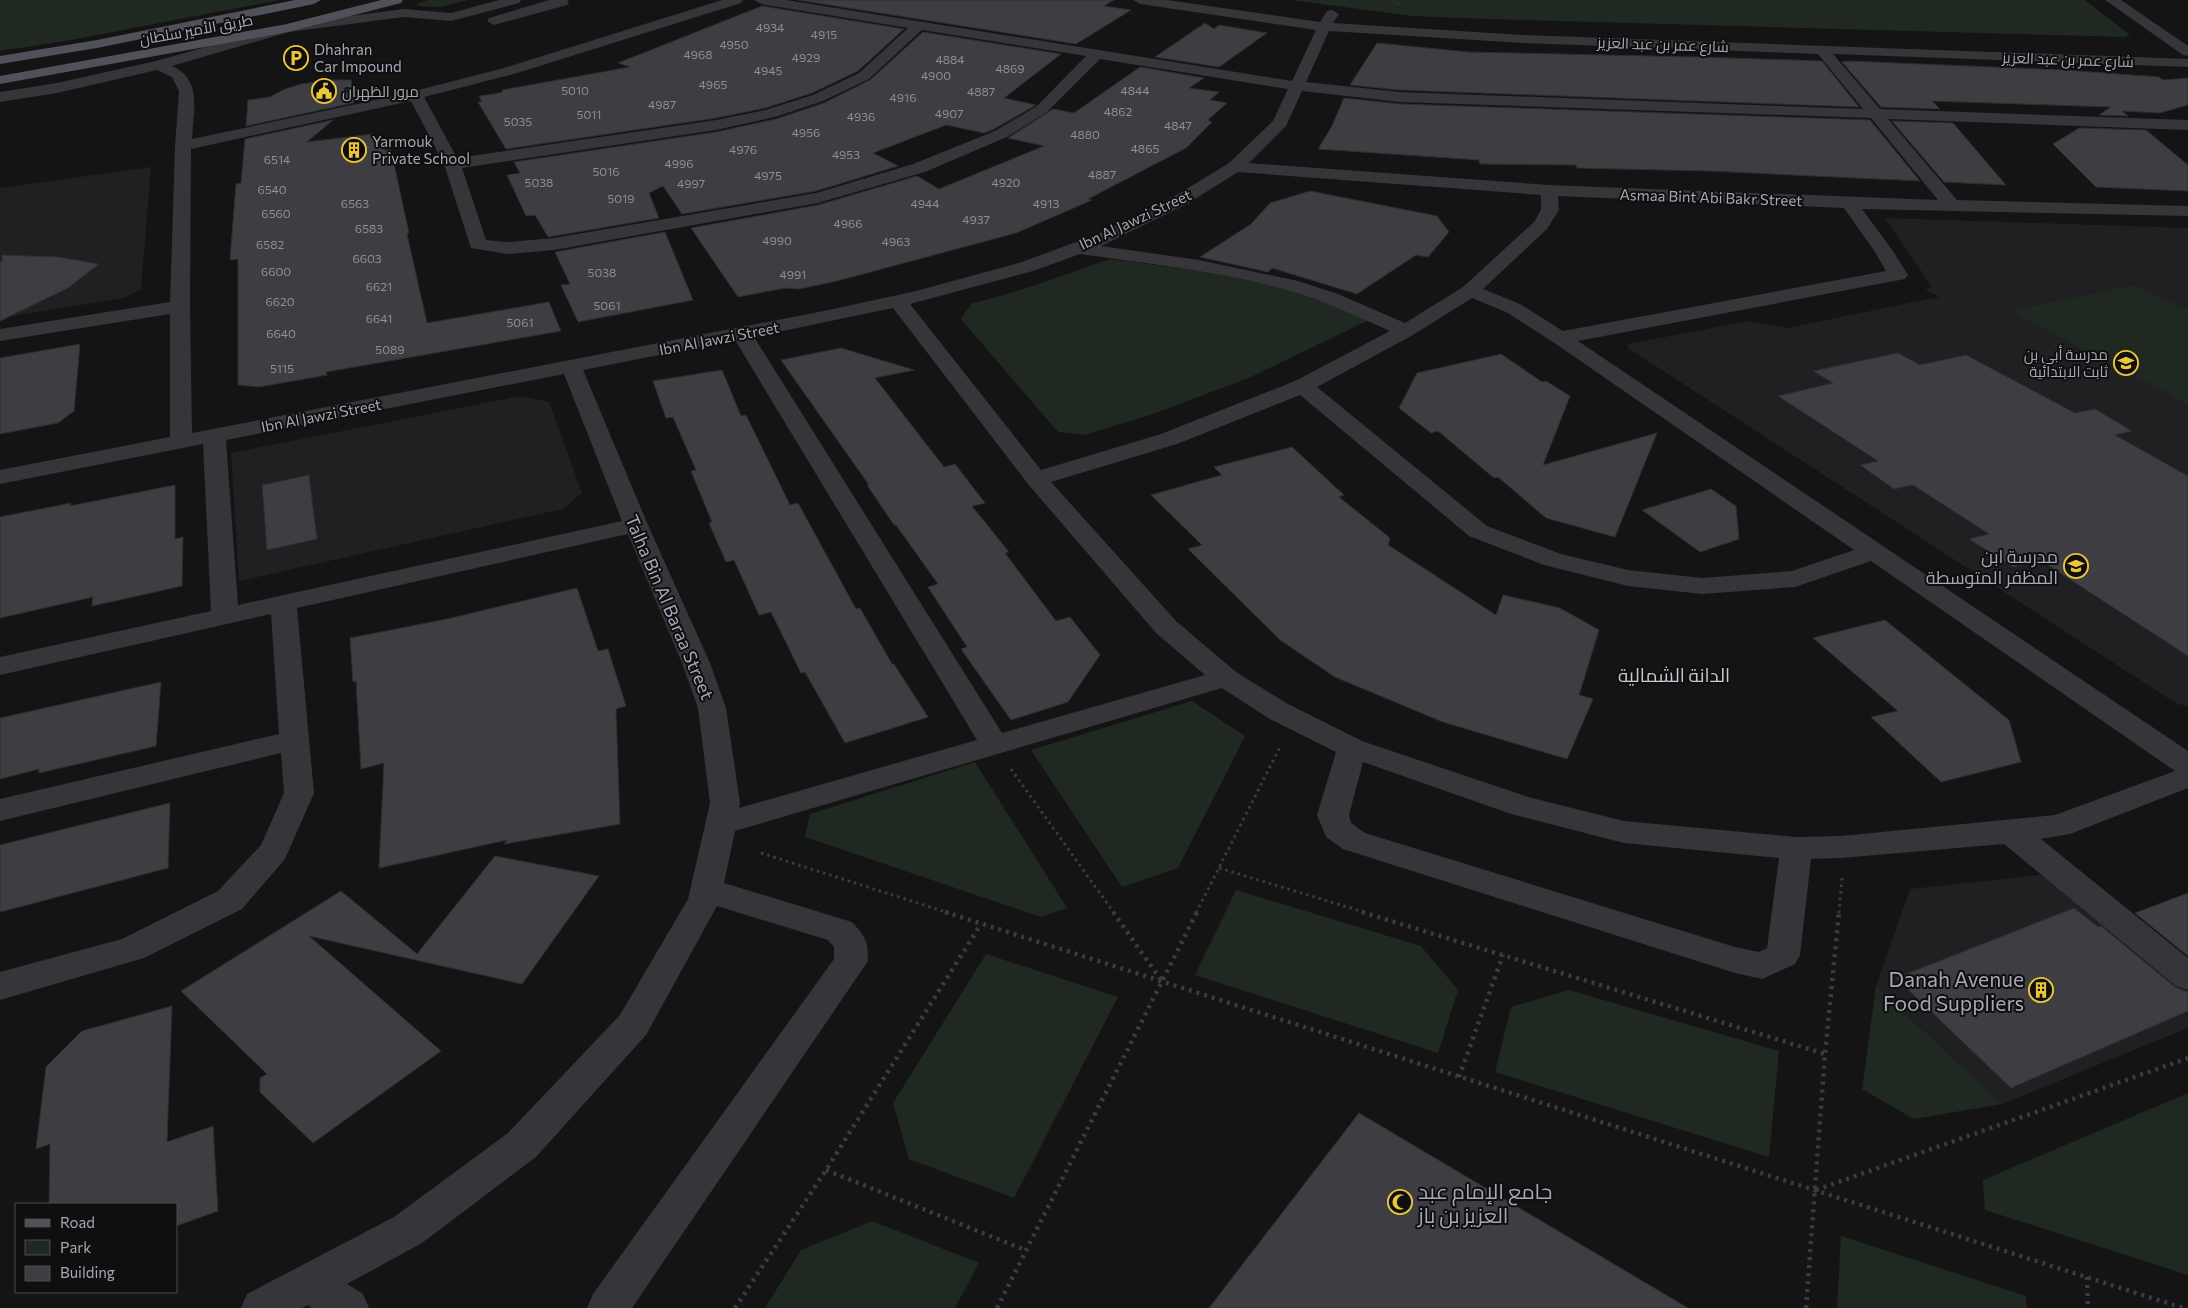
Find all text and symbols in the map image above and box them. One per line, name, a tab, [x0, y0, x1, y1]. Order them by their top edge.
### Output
street label: طريق الأمير سلطان	[138, 10, 254, 50]
house number: 4934	[756, 20, 784, 34]
house number: 4915	[811, 27, 837, 41]
street label: شارع عمر بن عبد العزيز	[1596, 33, 1729, 58]
house number: 4950	[719, 37, 749, 51]
place label: Dhahran Car Impound	[314, 40, 402, 75]
parking icon: Dhahran Car Impound	[283, 45, 309, 71]
house number: 4968	[683, 47, 713, 61]
street label: شارع عمر بن عبد العزيز	[2001, 48, 2134, 73]
house number: 4929	[792, 50, 820, 64]
house number: 4884	[936, 52, 964, 66]
house number: 4869	[996, 61, 1024, 75]
house number: 4945	[754, 63, 782, 77]
house number: 4900	[921, 68, 951, 82]
house number: 4965	[699, 77, 727, 91]
public building icon: مرور الظهران	[311, 78, 337, 104]
place label: مرور الظهران	[342, 82, 419, 102]
house number: 5010	[561, 83, 589, 97]
house number: 4844	[1121, 83, 1149, 97]
house number: 4887	[967, 84, 995, 98]
house number: 4916	[890, 90, 916, 104]
house number: 4987	[648, 97, 676, 111]
house number: 4862	[1104, 104, 1133, 118]
house number: 4907	[935, 106, 963, 120]
house number: 5011	[577, 107, 601, 121]
house number: 4936	[847, 109, 875, 123]
house number: 5035	[504, 114, 532, 128]
house number: 4847	[1164, 118, 1192, 132]
house number: 4956	[792, 125, 820, 139]
house number: 4880	[1070, 127, 1100, 141]
place label: Yarmouk Private School	[372, 132, 470, 167]
building icon: Yarmouk Private School	[341, 137, 367, 163]
house number: 4865	[1131, 141, 1159, 155]
house number: 4976	[729, 142, 757, 156]
house number: 4953	[832, 147, 860, 161]
house number: 6514	[264, 152, 290, 166]
house number: 4996	[664, 156, 694, 170]
house number: 5016	[592, 164, 620, 178]
house number: 4887	[1088, 167, 1116, 181]
house number: 4975	[754, 168, 782, 182]
house number: 5038	[525, 175, 553, 189]
house number: 4920	[992, 175, 1021, 189]
house number: 4997	[677, 176, 705, 190]
house number: 6540	[257, 182, 287, 196]
street label: Ibn Al Jawzi Street	[1076, 185, 1194, 253]
street label: Asmaa Bint Abi Bakr Street	[1619, 185, 1803, 209]
house number: 5019	[607, 191, 635, 205]
house number: 6563	[341, 196, 369, 210]
house number: 4944	[911, 196, 939, 210]
house number: 4913	[1033, 196, 1059, 210]
house number: 6560	[261, 206, 291, 220]
house number: 4937	[962, 212, 990, 226]
house number: 4966	[833, 216, 863, 230]
house number: 6583	[355, 221, 383, 235]
house number: 4990	[762, 233, 792, 247]
house number: 4963	[882, 234, 910, 248]
house number: 6582	[256, 237, 284, 251]
house number: 6603	[352, 251, 382, 265]
house number: 6600	[261, 264, 291, 278]
house number: 5038	[588, 265, 616, 279]
house number: 4991	[780, 267, 806, 281]
house number: 6621	[366, 279, 392, 293]
house number: 6620	[266, 294, 295, 308]
house number: 5061	[593, 298, 621, 312]
house number: 6641	[366, 311, 392, 325]
house number: 5061	[506, 315, 534, 329]
street label: Ibn Al Jawzi Street	[657, 318, 781, 358]
house number: 6640	[266, 326, 296, 340]
house number: 5089	[375, 342, 405, 356]
place label: مدرسة أبي بن ثابت الابتدائية	[2024, 345, 2108, 380]
school or university icon: مدرسة أبي بن ثابت الابتدائية	[2113, 350, 2139, 376]
house number: 5115	[270, 361, 294, 375]
street label: Ibn Al Jawzi Street	[259, 395, 383, 435]
street label: Talha Bin Al Baraa Street	[621, 511, 719, 703]
place label: مدرسة ابن المظفر المتوسطة	[1926, 545, 2058, 589]
school or university icon: مدرسة ابن المظفر المتوسطة	[2063, 553, 2089, 579]
district label: الدانة الشمالية	[1618, 663, 1730, 686]
place label: Danah Avenue Food Suppliers	[1883, 966, 2024, 1015]
building icon: Danah Avenue Food Suppliers	[2028, 977, 2054, 1003]
place label: جامع الإمام عبد العزيز بن باز	[1417, 1178, 1552, 1229]
mosque icon: جامع الإمام عبد العزيز بن باز	[1387, 1189, 1413, 1215]
legend	[15, 1203, 178, 1293]
text: Road	[60, 1213, 95, 1231]
text: Park	[60, 1238, 91, 1256]
text: Building	[60, 1263, 115, 1281]

